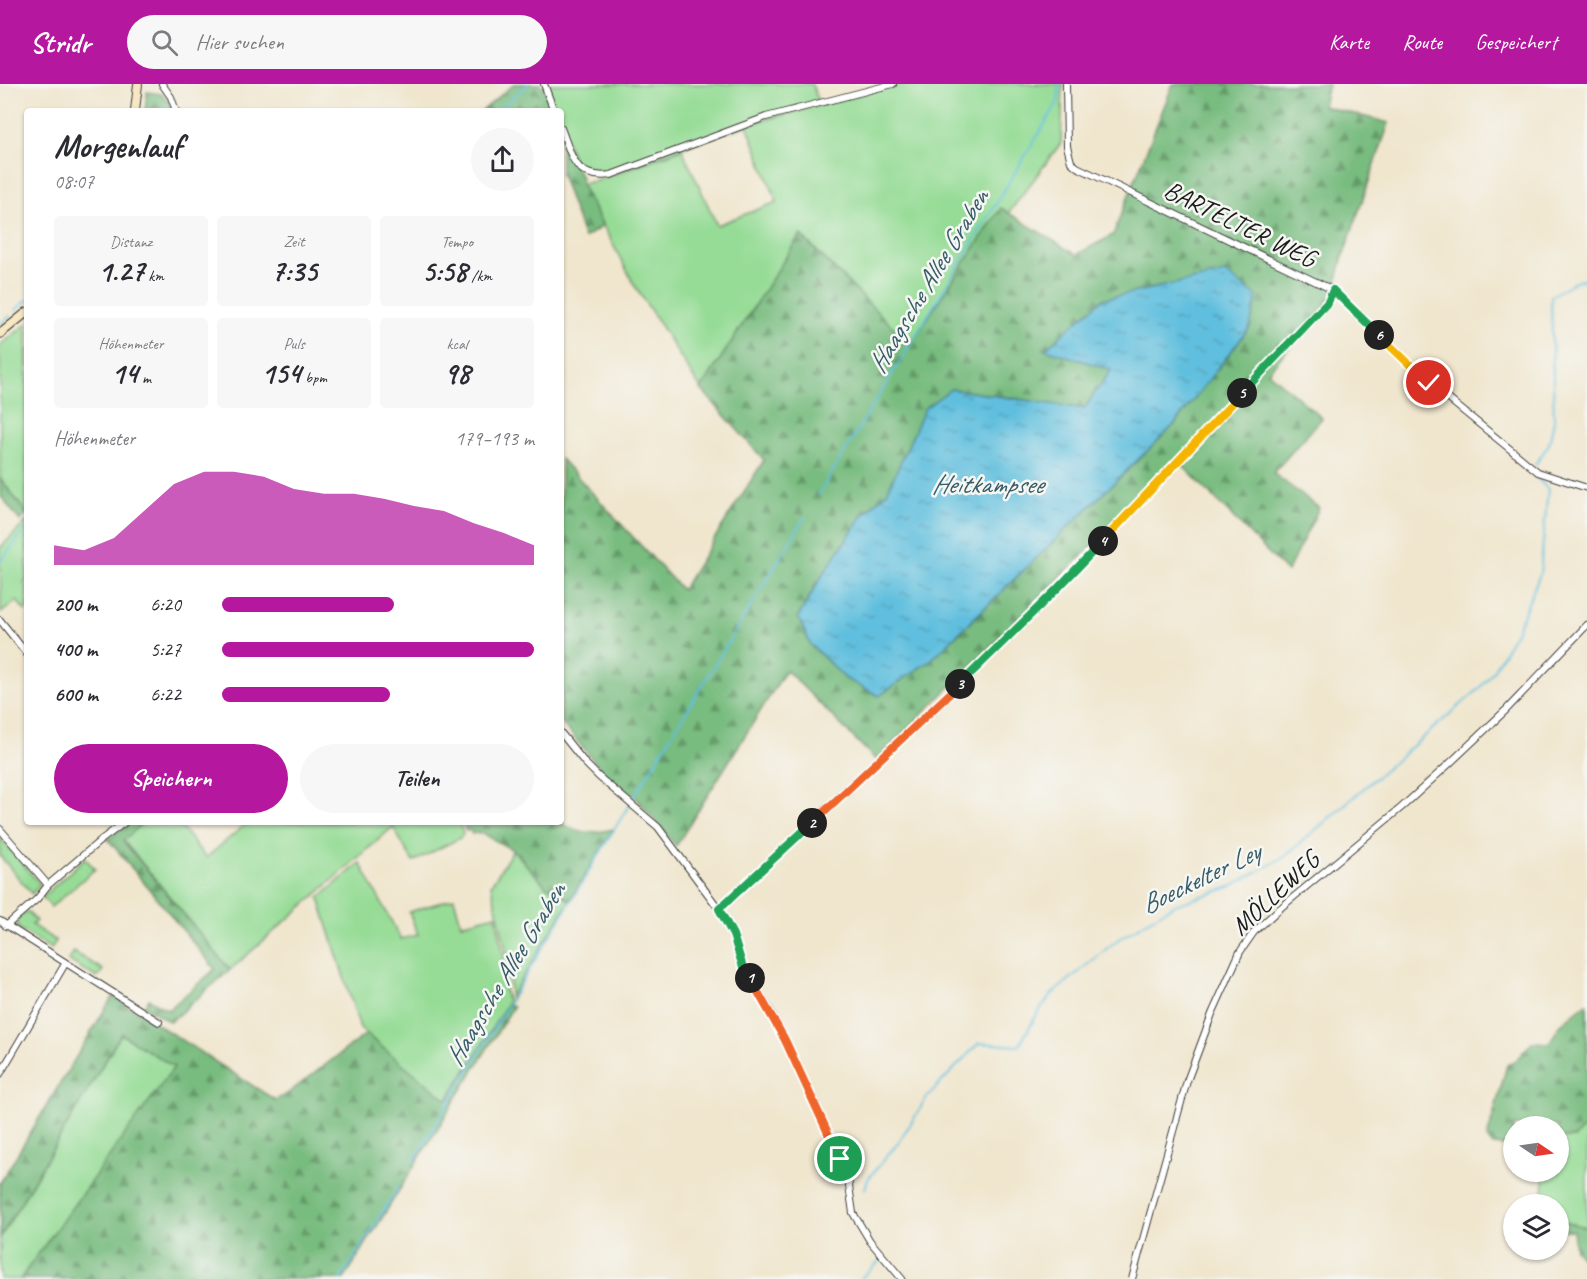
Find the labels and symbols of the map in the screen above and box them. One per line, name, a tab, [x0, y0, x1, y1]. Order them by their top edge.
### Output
street label: BARTELTER WEG	[1159, 173, 1324, 276]
water label: Haagsche Allee Graben	[860, 181, 998, 379]
pin: 6	[1364, 320, 1394, 350]
pin	[1403, 357, 1454, 408]
pin: 5	[1227, 378, 1257, 408]
water label: Heitkampsee	[932, 467, 1047, 501]
pin: 4	[1088, 526, 1118, 556]
pin: 3	[945, 669, 975, 699]
pin: 2	[797, 808, 827, 838]
water label: Boeckelter Ley	[1135, 832, 1270, 921]
street label: MÖLLEWEG	[1224, 841, 1329, 942]
water label: Haagsche Allee Graben	[437, 874, 575, 1072]
pin: 1	[735, 963, 765, 993]
north arrow	[1503, 1116, 1569, 1182]
pin	[814, 1133, 865, 1184]

